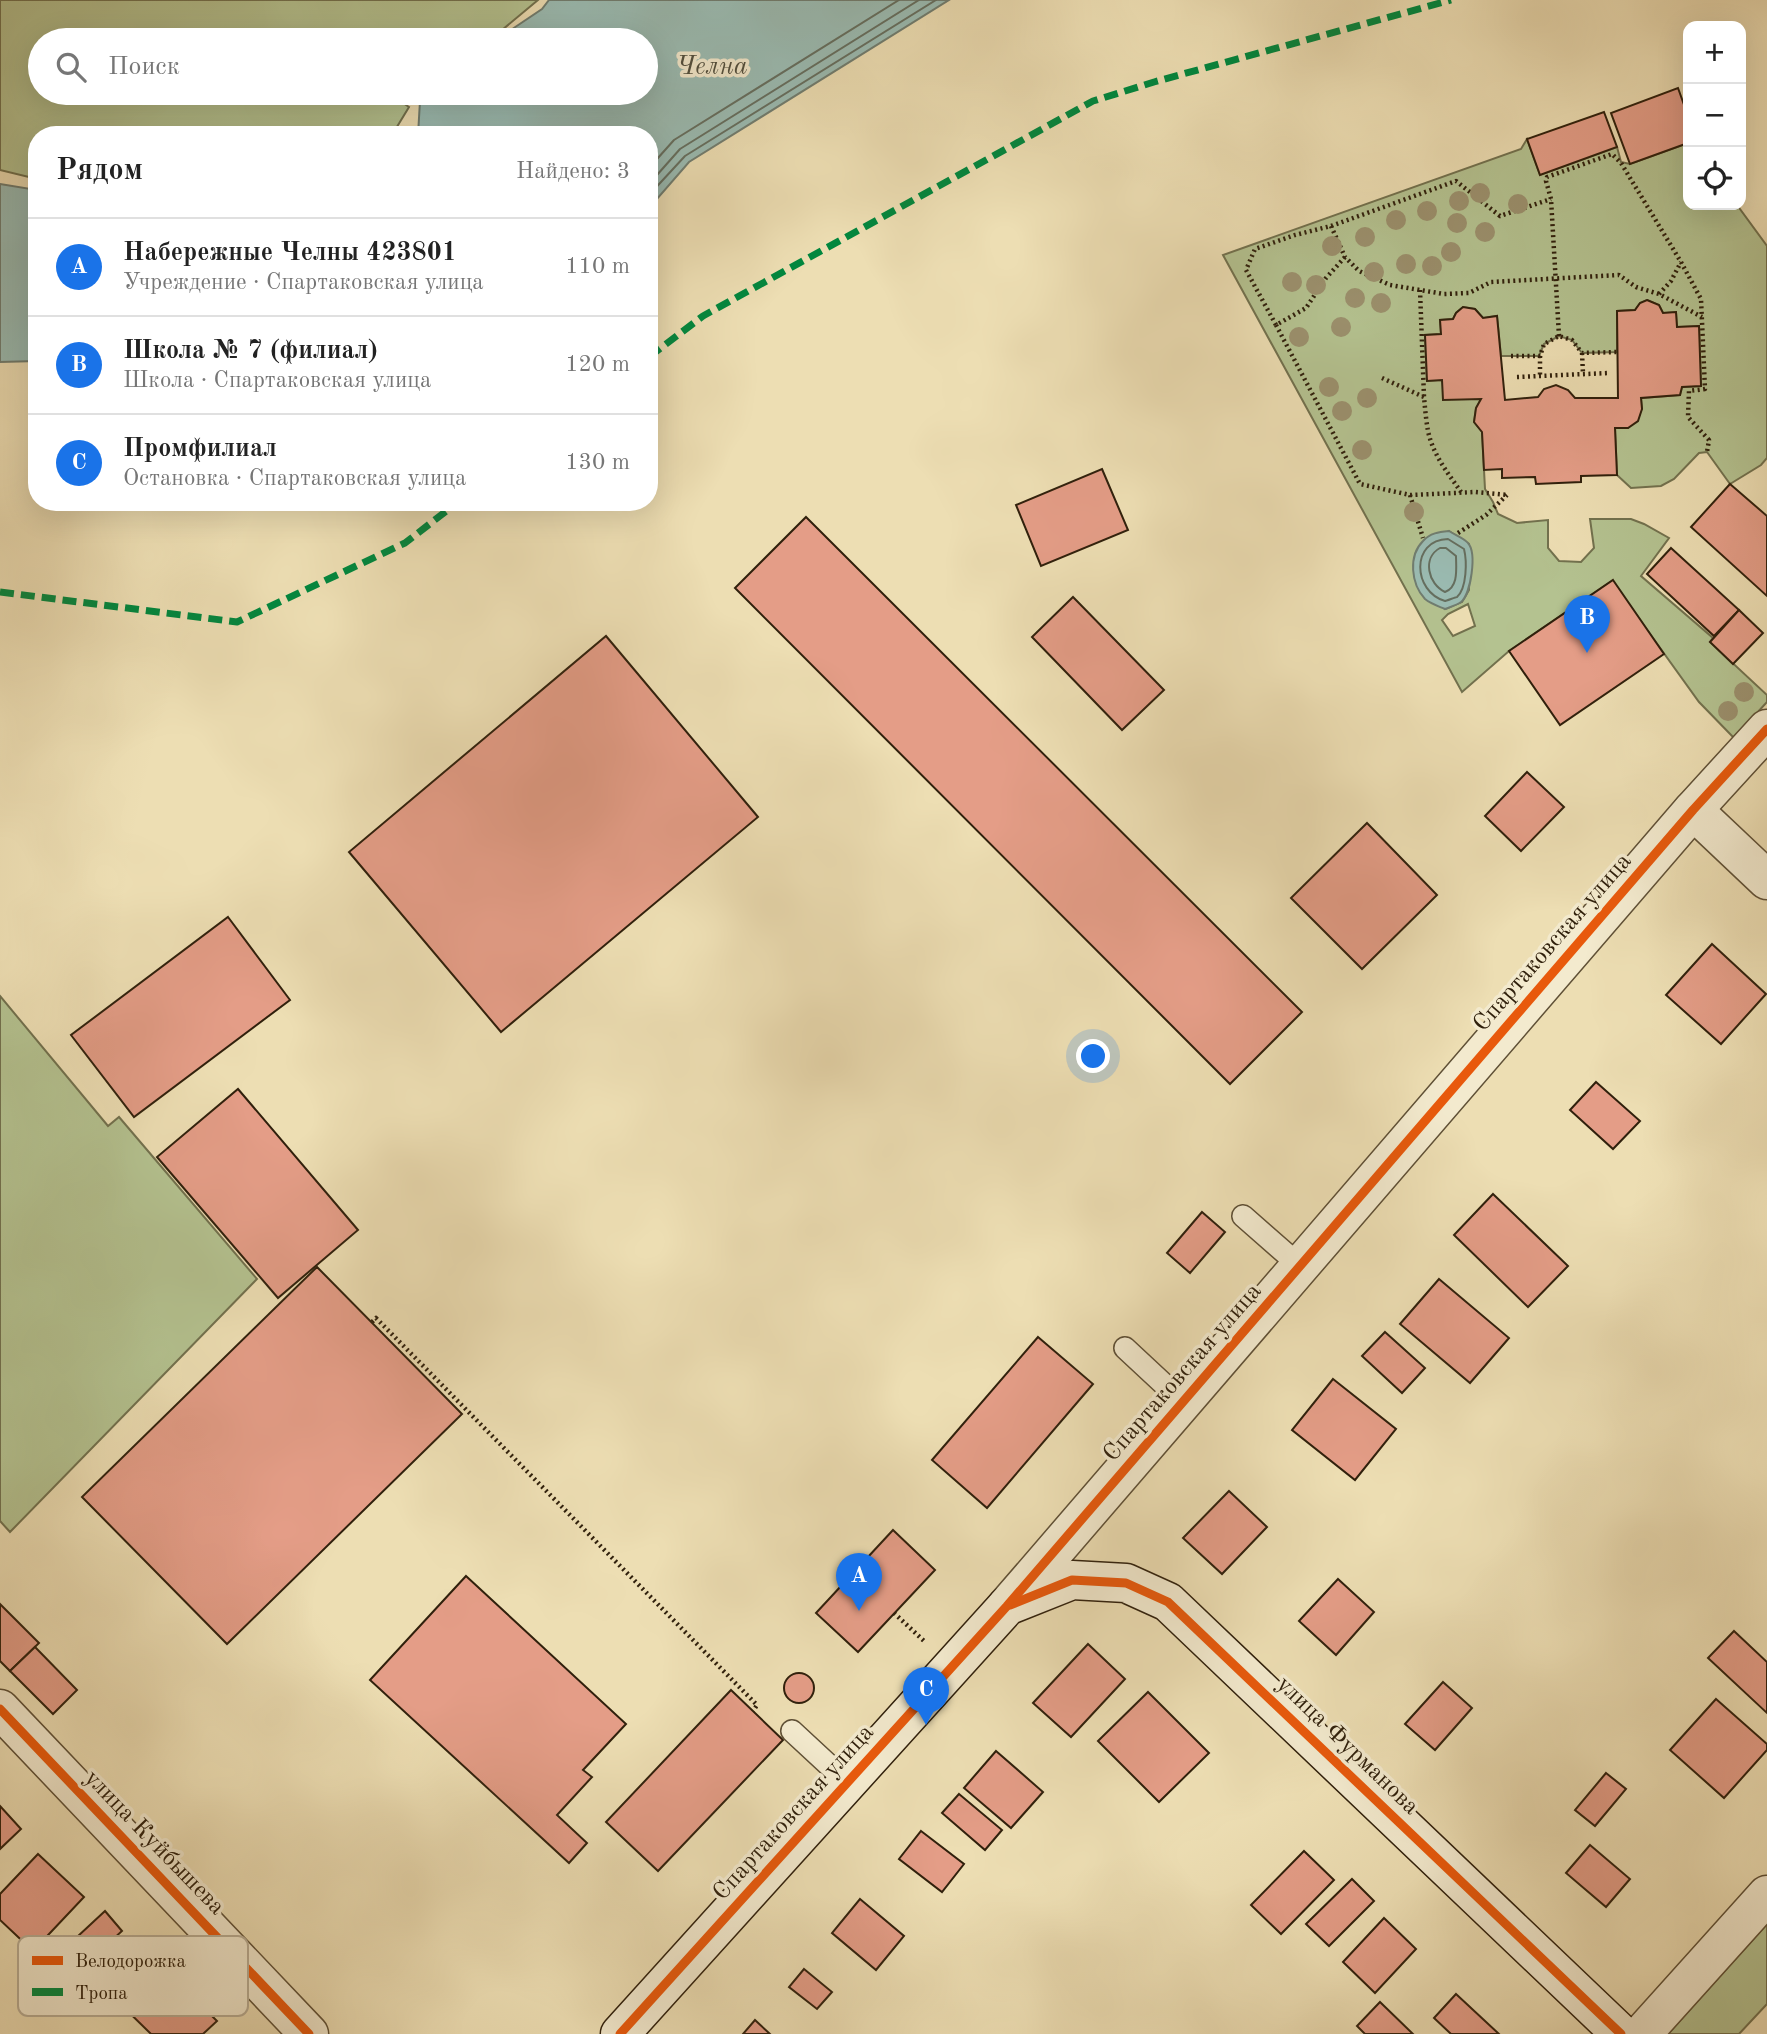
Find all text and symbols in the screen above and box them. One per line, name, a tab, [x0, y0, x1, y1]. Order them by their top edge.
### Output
map controls	[1683, 21, 1746, 210]
button: +	[1683, 21, 1746, 84]
search box	[28, 28, 658, 105]
icon: search	[52, 48, 90, 86]
text: Поиск	[108, 54, 180, 80]
water label: Челна	[676, 54, 748, 80]
button: −	[1683, 84, 1746, 147]
button: locate	[1683, 147, 1746, 210]
text: Рядом	[56, 156, 143, 186]
text: Найдено: 3	[516, 160, 630, 183]
text: Набережные Челны 423801	[123, 240, 457, 266]
text: A	[70, 255, 88, 278]
text: 110 m	[565, 255, 630, 278]
text: Учреждение · Спартаковская улица	[123, 271, 484, 294]
text: Школа № 7 (филиал)	[123, 338, 378, 364]
text: B	[71, 353, 87, 376]
text: 120 m	[565, 353, 630, 376]
text: Школа · Спартаковская улица	[123, 369, 431, 392]
text: Промфилиал	[123, 436, 277, 462]
text: C	[71, 451, 87, 474]
text: 130 m	[565, 451, 630, 474]
text: Остановка · Спартаковская улица	[123, 467, 466, 490]
pin: B	[1564, 595, 1610, 653]
street label: Спартаковская улица	[1469, 849, 1637, 1037]
your location	[1076, 1039, 1110, 1073]
street label: Спартаковская улица	[1099, 1279, 1267, 1467]
pin: A	[836, 1553, 882, 1611]
pin: C	[903, 1667, 949, 1725]
street label: улица Фурманова	[1271, 1672, 1423, 1820]
street label: Спартаковская улица	[709, 1720, 879, 1905]
street label: улица Куйбышева	[79, 1766, 229, 1920]
legend	[18, 1936, 248, 2016]
text: Велодорожка	[75, 1953, 186, 1972]
text: Тропа	[75, 1985, 128, 2004]

